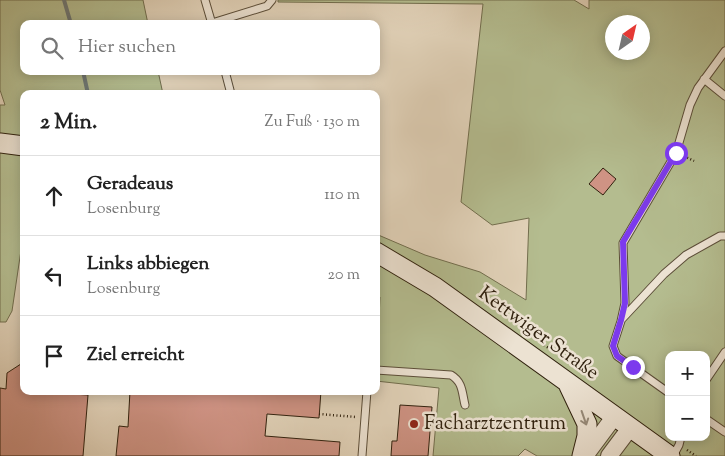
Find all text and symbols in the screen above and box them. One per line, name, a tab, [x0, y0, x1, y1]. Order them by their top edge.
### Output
north arrow	[605, 15, 650, 60]
search box	[20, 20, 380, 75]
icon: search	[38, 34, 66, 62]
text: Hier suchen	[78, 34, 176, 61]
text: 2 Min.	[40, 108, 97, 138]
text: Zu Fuß · 130 m	[264, 111, 360, 134]
route start	[665, 142, 688, 165]
text: Geradeaus	[87, 171, 173, 198]
icon: ahead	[40, 182, 68, 210]
text: 110 m	[324, 184, 360, 207]
text: Losenburg	[87, 198, 160, 221]
text: Links abbiegen	[87, 251, 210, 278]
icon: left	[40, 262, 68, 290]
text: 20 m	[327, 264, 360, 287]
text: Losenburg	[87, 278, 160, 301]
street label: Kettwiger Straße	[472, 280, 604, 388]
icon: arrive	[40, 342, 68, 370]
text: Ziel erreicht	[87, 342, 184, 369]
map controls	[665, 351, 710, 441]
button: +	[665, 351, 710, 396]
route end	[622, 356, 645, 379]
button: −	[665, 396, 710, 441]
place label: Facharztzentrum	[424, 410, 567, 439]
one-way arrow	[580, 410, 589, 425]
marker: Facharztzentrum	[408, 418, 420, 430]

